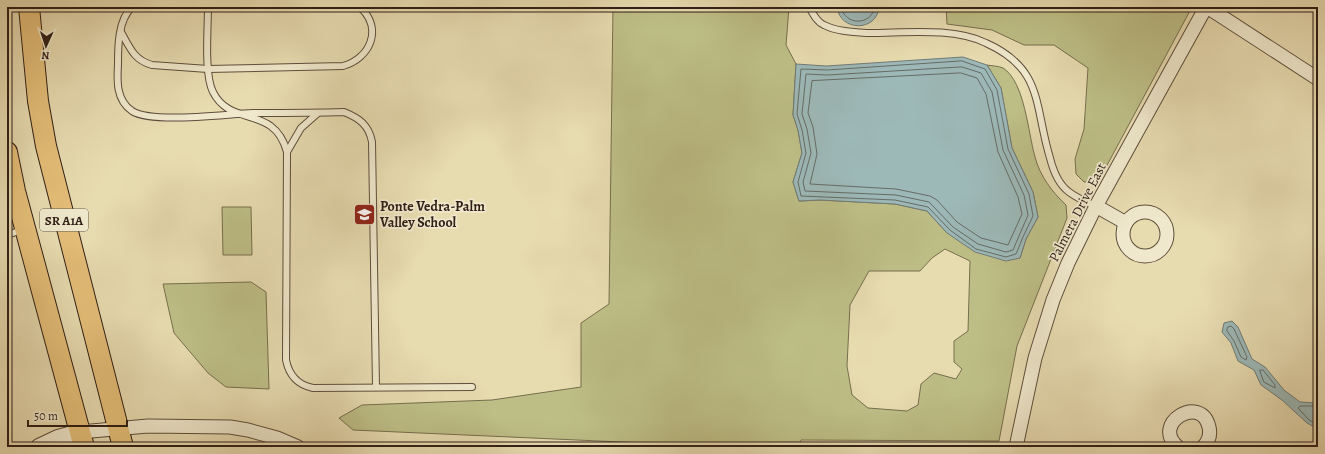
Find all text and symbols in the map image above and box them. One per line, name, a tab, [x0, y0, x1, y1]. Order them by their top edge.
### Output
north arrow	[26, 26, 66, 66]
text: N	[41, 48, 50, 63]
street label: Palmera Drive East	[1044, 159, 1111, 265]
place label: Ponte Vedra-Palm Valley School	[379, 197, 485, 232]
school or university icon: Ponte Vedra-Palm Valley School	[351, 201, 377, 227]
road number: SR A1A	[40, 209, 88, 231]
scale bar	[28, 402, 127, 428]
text: 50 m	[34, 408, 58, 424]

